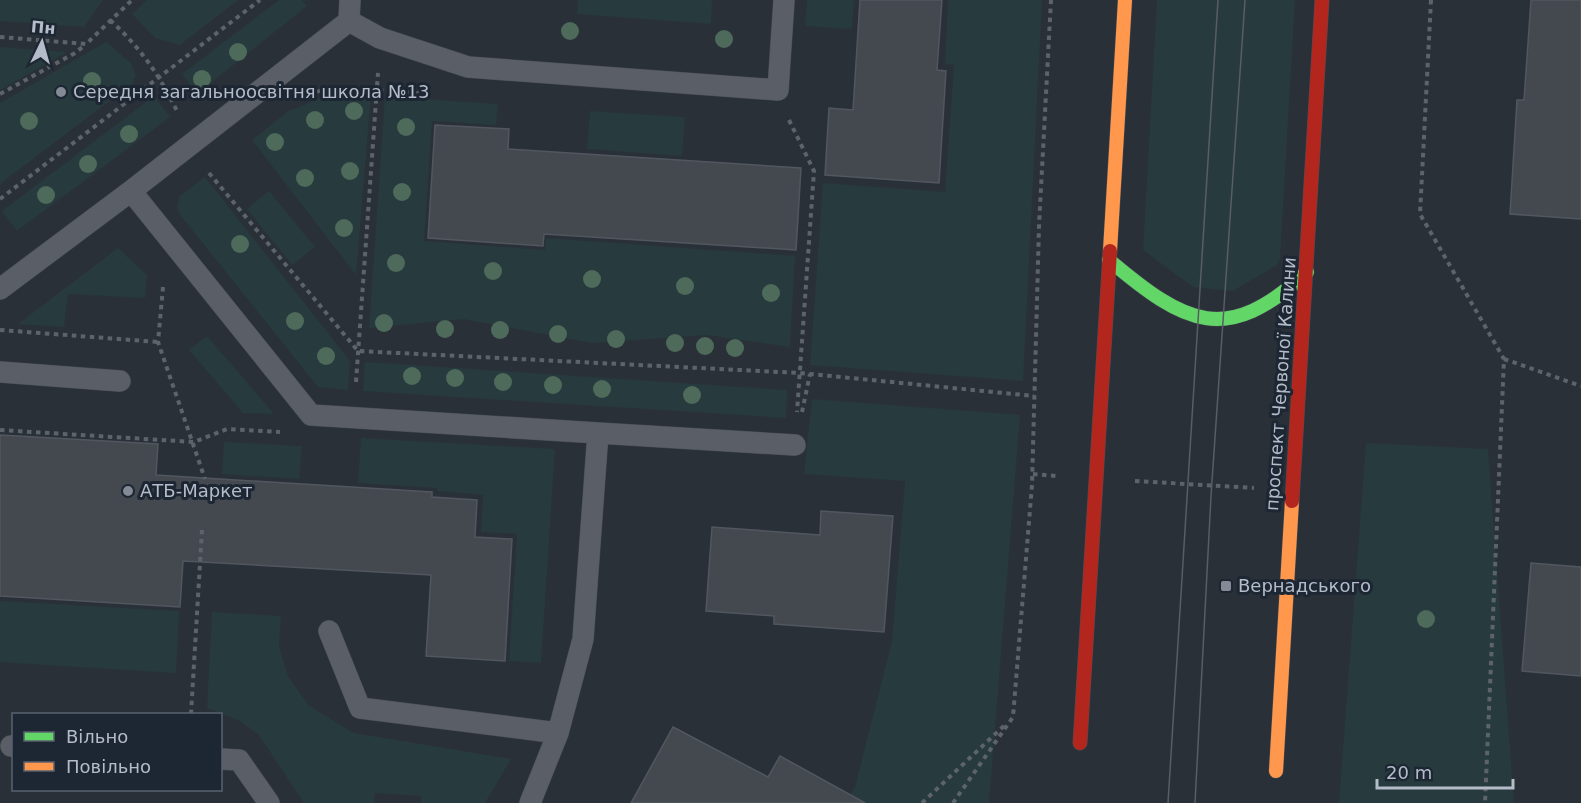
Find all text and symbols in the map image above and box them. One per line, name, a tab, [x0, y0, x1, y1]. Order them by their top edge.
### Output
north arrow	[12, 12, 72, 72]
text: Пн	[30, 17, 56, 38]
place label: Середня загальноосвітня школа №13	[73, 81, 429, 102]
marker: Середня загальноосвітня школа №13	[54, 85, 68, 99]
street label: проспект Червоної Калини	[1261, 256, 1300, 512]
place label: АТБ-Маркет	[140, 480, 253, 501]
marker: АТБ-Маркет	[121, 484, 135, 498]
place label: Вернадського	[1238, 575, 1371, 596]
marker: Вернадського	[1219, 579, 1233, 593]
legend	[12, 713, 222, 791]
text: Вільно	[66, 726, 128, 747]
scale bar	[1377, 752, 1514, 790]
text: Повільно	[66, 756, 151, 777]
text: 20 m	[1386, 762, 1432, 783]

